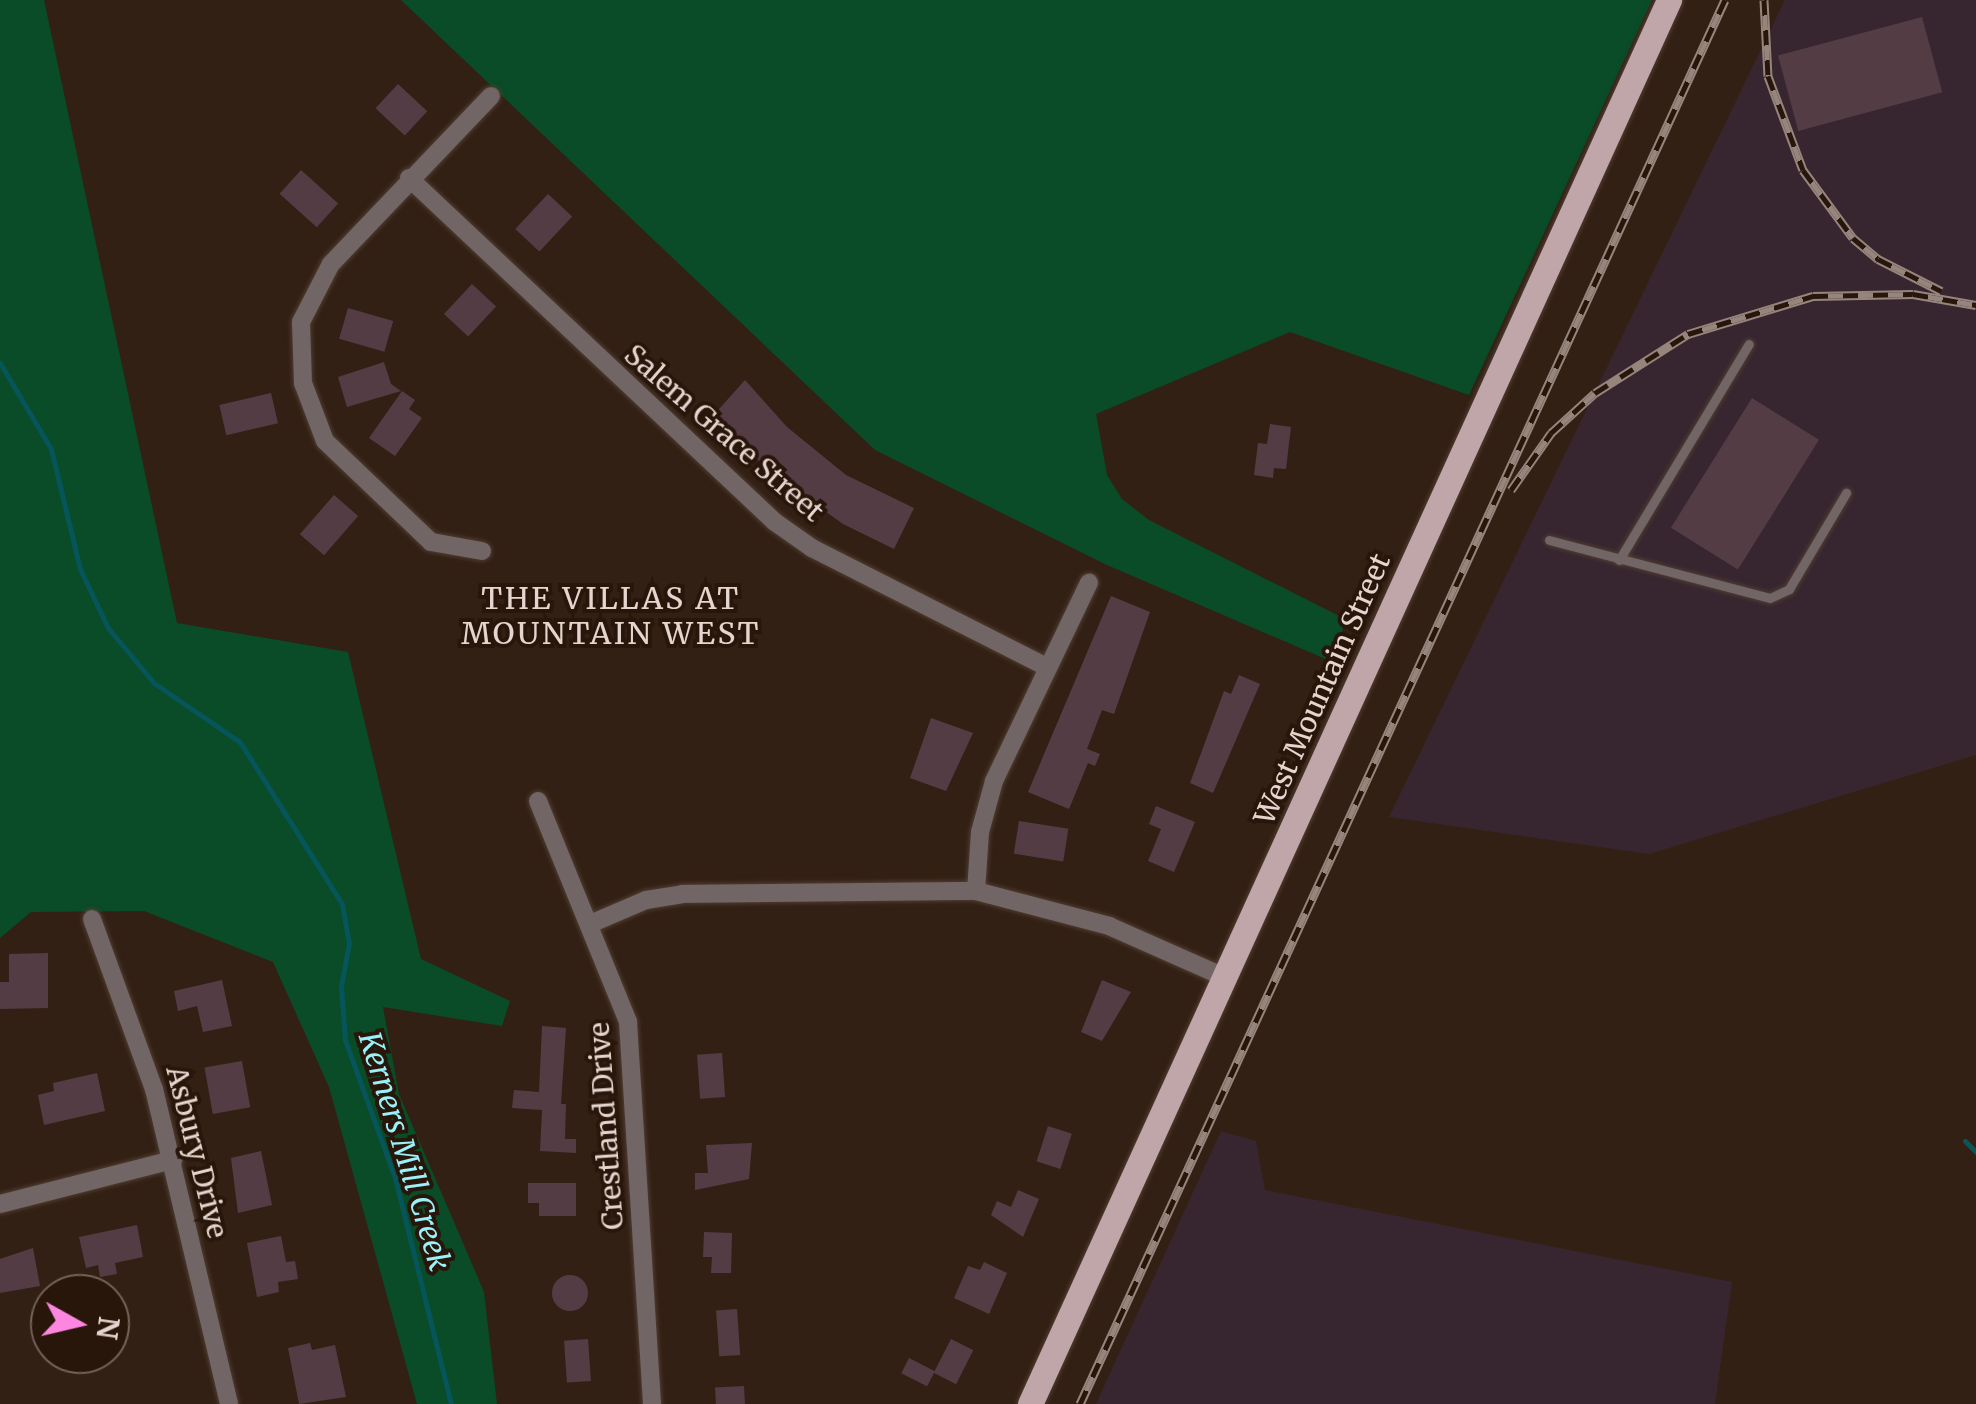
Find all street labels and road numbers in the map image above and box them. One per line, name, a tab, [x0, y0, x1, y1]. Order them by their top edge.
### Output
street label: Salem Grace Street	[618, 337, 830, 529]
street label: West Mountain Street	[1247, 548, 1397, 830]
street label: Crestland Drive	[582, 1021, 630, 1231]
street label: Asbury Drive	[159, 1062, 235, 1242]

